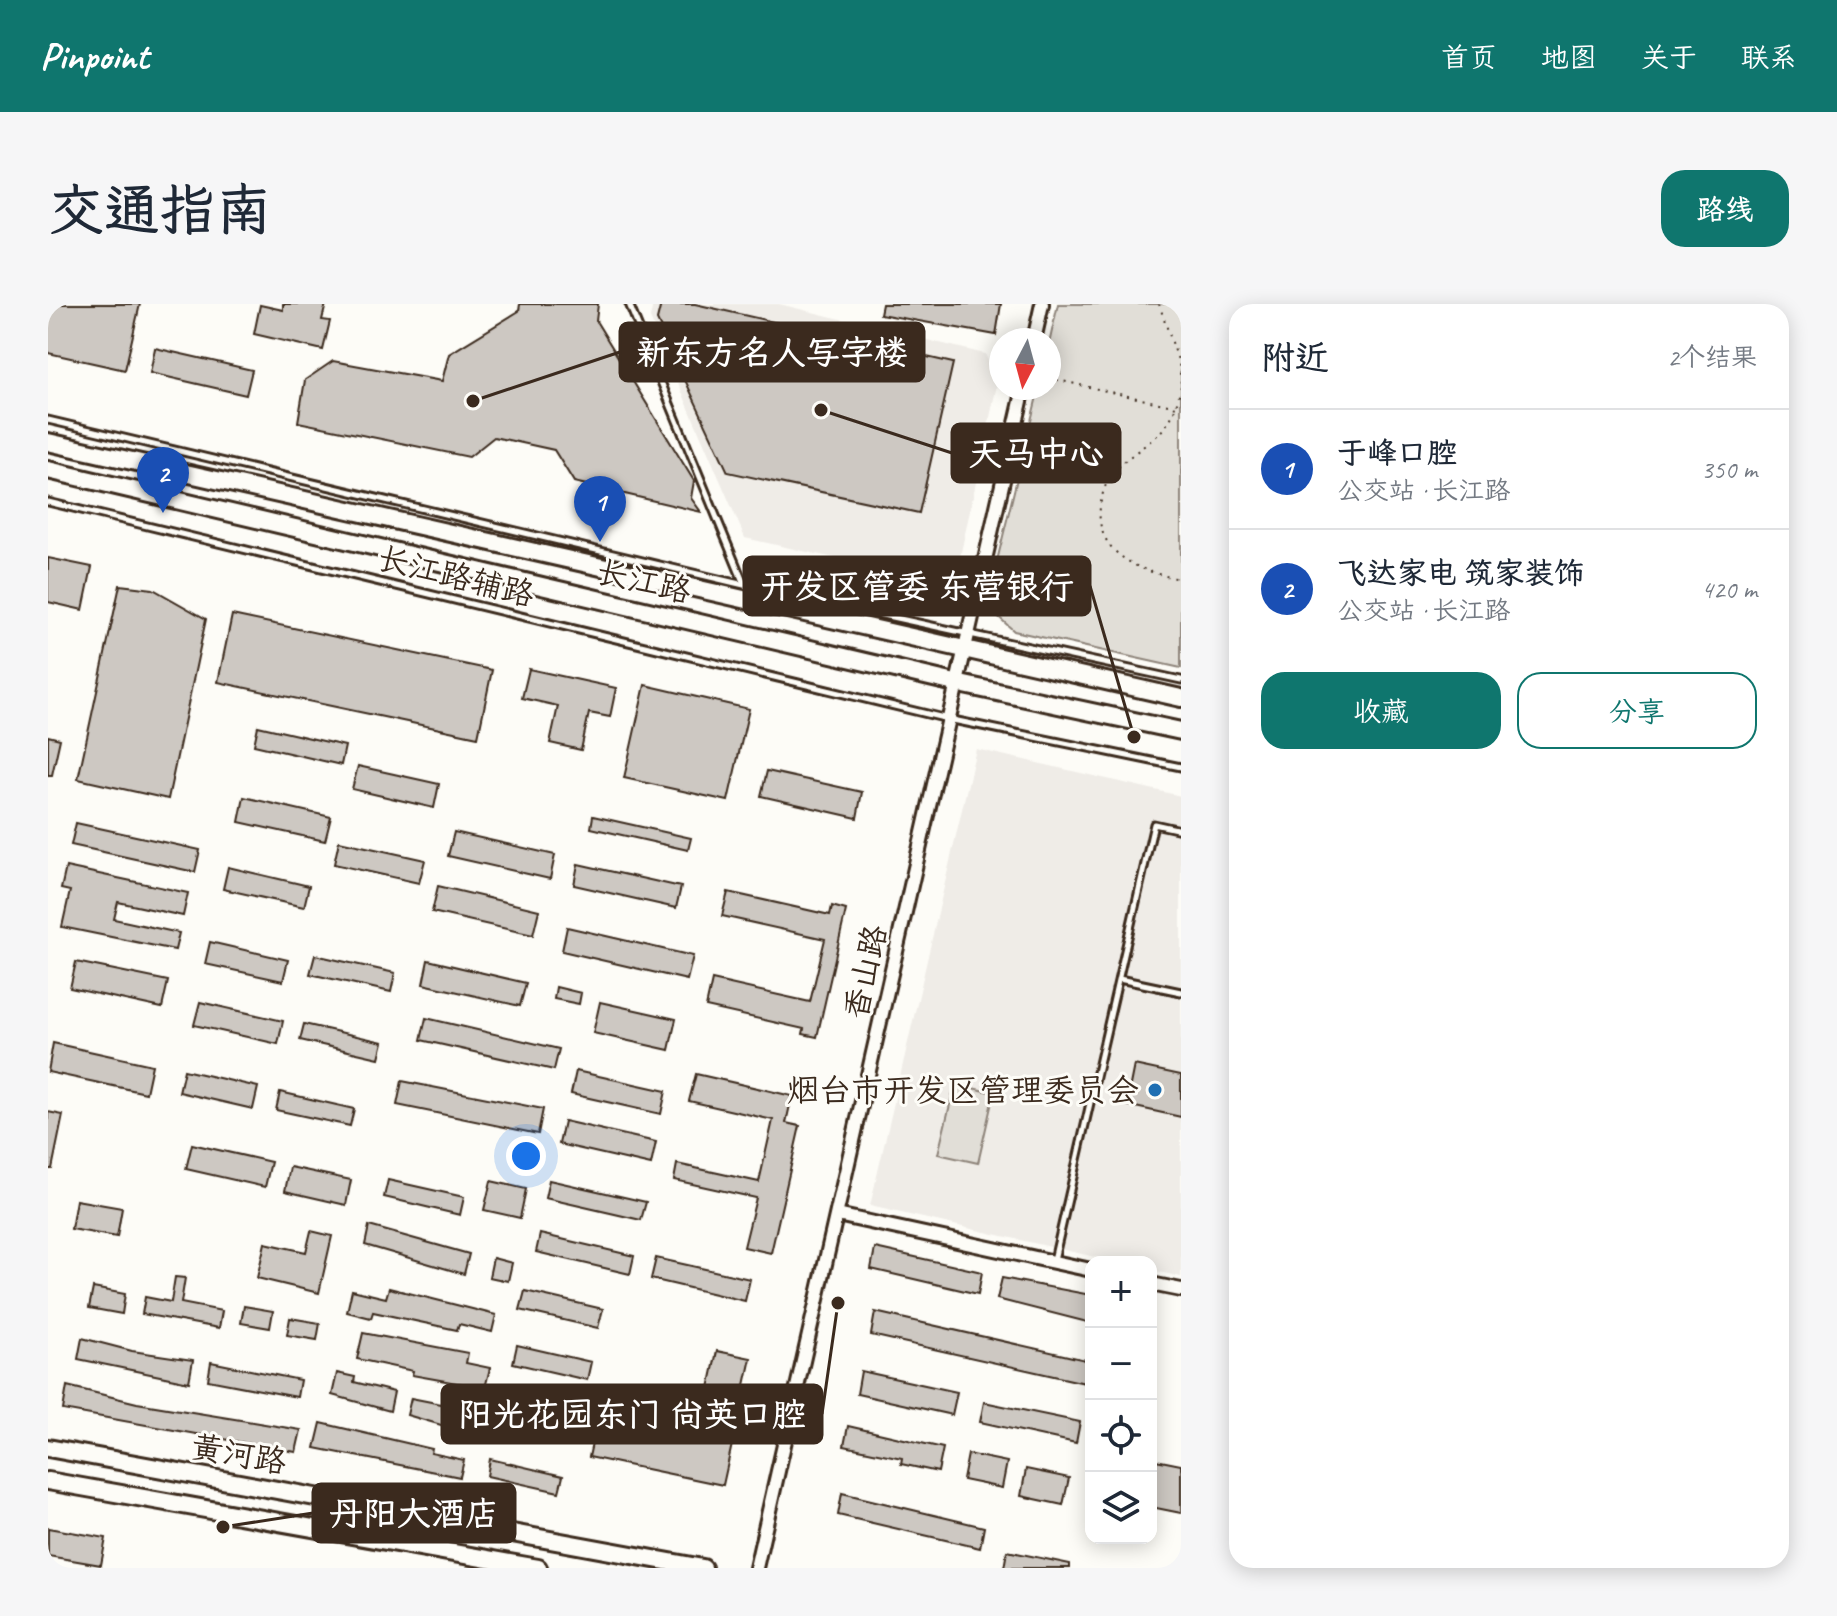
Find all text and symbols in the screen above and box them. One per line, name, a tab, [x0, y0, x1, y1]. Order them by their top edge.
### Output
text: Pinpoint	[40, 33, 149, 80]
text: 首页	[1441, 40, 1497, 75]
text: 地图	[1541, 40, 1597, 75]
text: 关于	[1641, 40, 1697, 75]
text: 联系	[1741, 40, 1797, 75]
button: 路线	[1661, 170, 1789, 247]
text: 交通指南	[48, 175, 272, 246]
callout: 新东方名人写字楼	[620, 323, 924, 381]
north arrow	[989, 328, 1061, 400]
text: 新东方名人写字楼	[636, 331, 908, 374]
text: 附近	[1261, 336, 1329, 379]
text: 2个结果	[1667, 341, 1757, 374]
callout: 天马中心	[952, 424, 1120, 482]
text: 天马中心	[968, 432, 1104, 475]
text: 于峰口腔	[1337, 434, 1457, 472]
pin: 2	[137, 447, 189, 513]
text: 1	[1281, 453, 1293, 486]
text: 350 m	[1701, 453, 1757, 486]
text: 公交站 · 长江路	[1337, 474, 1510, 507]
pin: 1	[574, 476, 626, 542]
street label: 长江路辅路	[373, 537, 538, 616]
street label: 长江路	[592, 551, 695, 612]
text: 飞达家电 筑家装饰	[1337, 554, 1584, 592]
callout: 开发区管委 东营银行	[744, 557, 1090, 615]
text: 开发区管委 东营银行	[760, 565, 1074, 608]
text: 2	[1281, 573, 1293, 606]
text: 420 m	[1701, 573, 1757, 606]
text: 公交站 · 长江路	[1337, 594, 1510, 627]
button: 收藏	[1261, 672, 1501, 749]
button: 分享	[1517, 672, 1757, 749]
street label: 香山路	[835, 921, 896, 1024]
place label: 烟台市开发区管理委员会	[787, 1070, 1139, 1111]
marker: 烟台市开发区管理委员会	[1146, 1081, 1164, 1099]
your location	[506, 1136, 546, 1176]
map controls	[1085, 1256, 1157, 1544]
button: +	[1085, 1256, 1157, 1328]
button: −	[1085, 1328, 1157, 1400]
callout: 阳光花园东门 尚英口腔	[442, 1385, 822, 1443]
text: 阳光花园东门 尚英口腔	[458, 1393, 806, 1436]
button: locate	[1085, 1400, 1157, 1472]
street label: 黄河路	[188, 1426, 290, 1483]
button: layers	[1085, 1472, 1157, 1544]
callout: 丹阳大酒店	[313, 1484, 515, 1542]
text: 丹阳大酒店	[329, 1492, 499, 1535]

